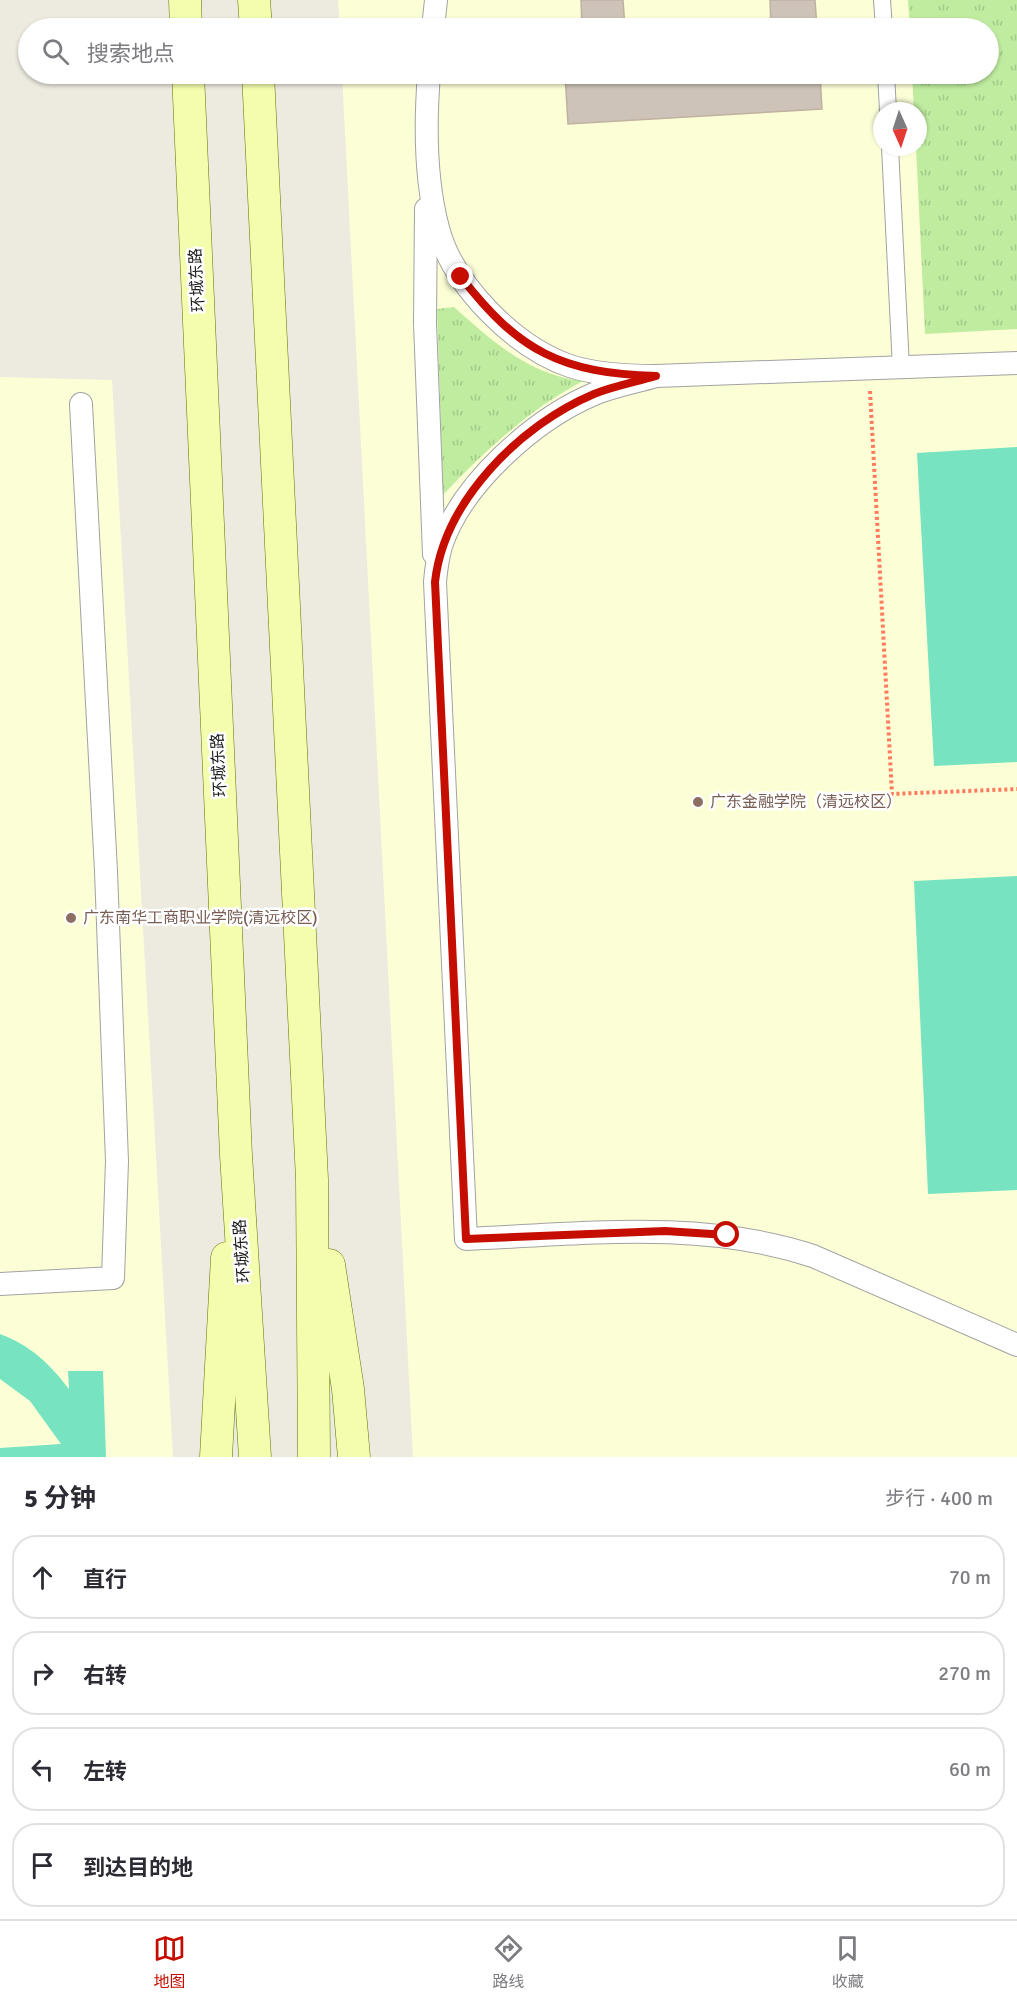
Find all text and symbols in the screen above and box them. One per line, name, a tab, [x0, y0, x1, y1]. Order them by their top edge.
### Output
search box	[18, 18, 999, 84]
icon: search	[39, 35, 72, 68]
text: 搜索地点	[87, 40, 175, 67]
north arrow	[873, 102, 927, 156]
street label: 环城东路	[185, 248, 209, 312]
route end	[447, 263, 473, 289]
street label: 环城东路	[207, 733, 231, 797]
place label: 广东金融学院（清远校区）	[710, 792, 902, 812]
marker: 广东金融学院（清远校区）	[691, 795, 705, 809]
place label: 广东南华工商职业学院(清远校区)	[83, 908, 318, 928]
marker: 广东南华工商职业学院(清远校区)	[64, 911, 78, 925]
street label: 环城东路	[230, 1218, 254, 1284]
route start	[713, 1221, 739, 1247]
text: 5 分钟	[24, 1483, 96, 1515]
text: 步行 · 400 m	[885, 1486, 993, 1511]
icon: ahead	[26, 1561, 59, 1594]
text: 70 m	[949, 1565, 991, 1590]
text: 直行	[83, 1566, 127, 1593]
icon: right	[26, 1657, 59, 1690]
text: 270 m	[938, 1661, 991, 1686]
text: 右转	[83, 1662, 127, 1689]
icon: left	[26, 1753, 59, 1786]
text: 60 m	[949, 1757, 991, 1782]
text: 左转	[83, 1758, 127, 1785]
icon: arrive	[26, 1849, 59, 1882]
text: 到达目的地	[83, 1854, 193, 1881]
tab: 地图	[153, 1932, 186, 1992]
tab: 路线	[492, 1932, 525, 1992]
tab: 收藏	[831, 1932, 864, 1992]

